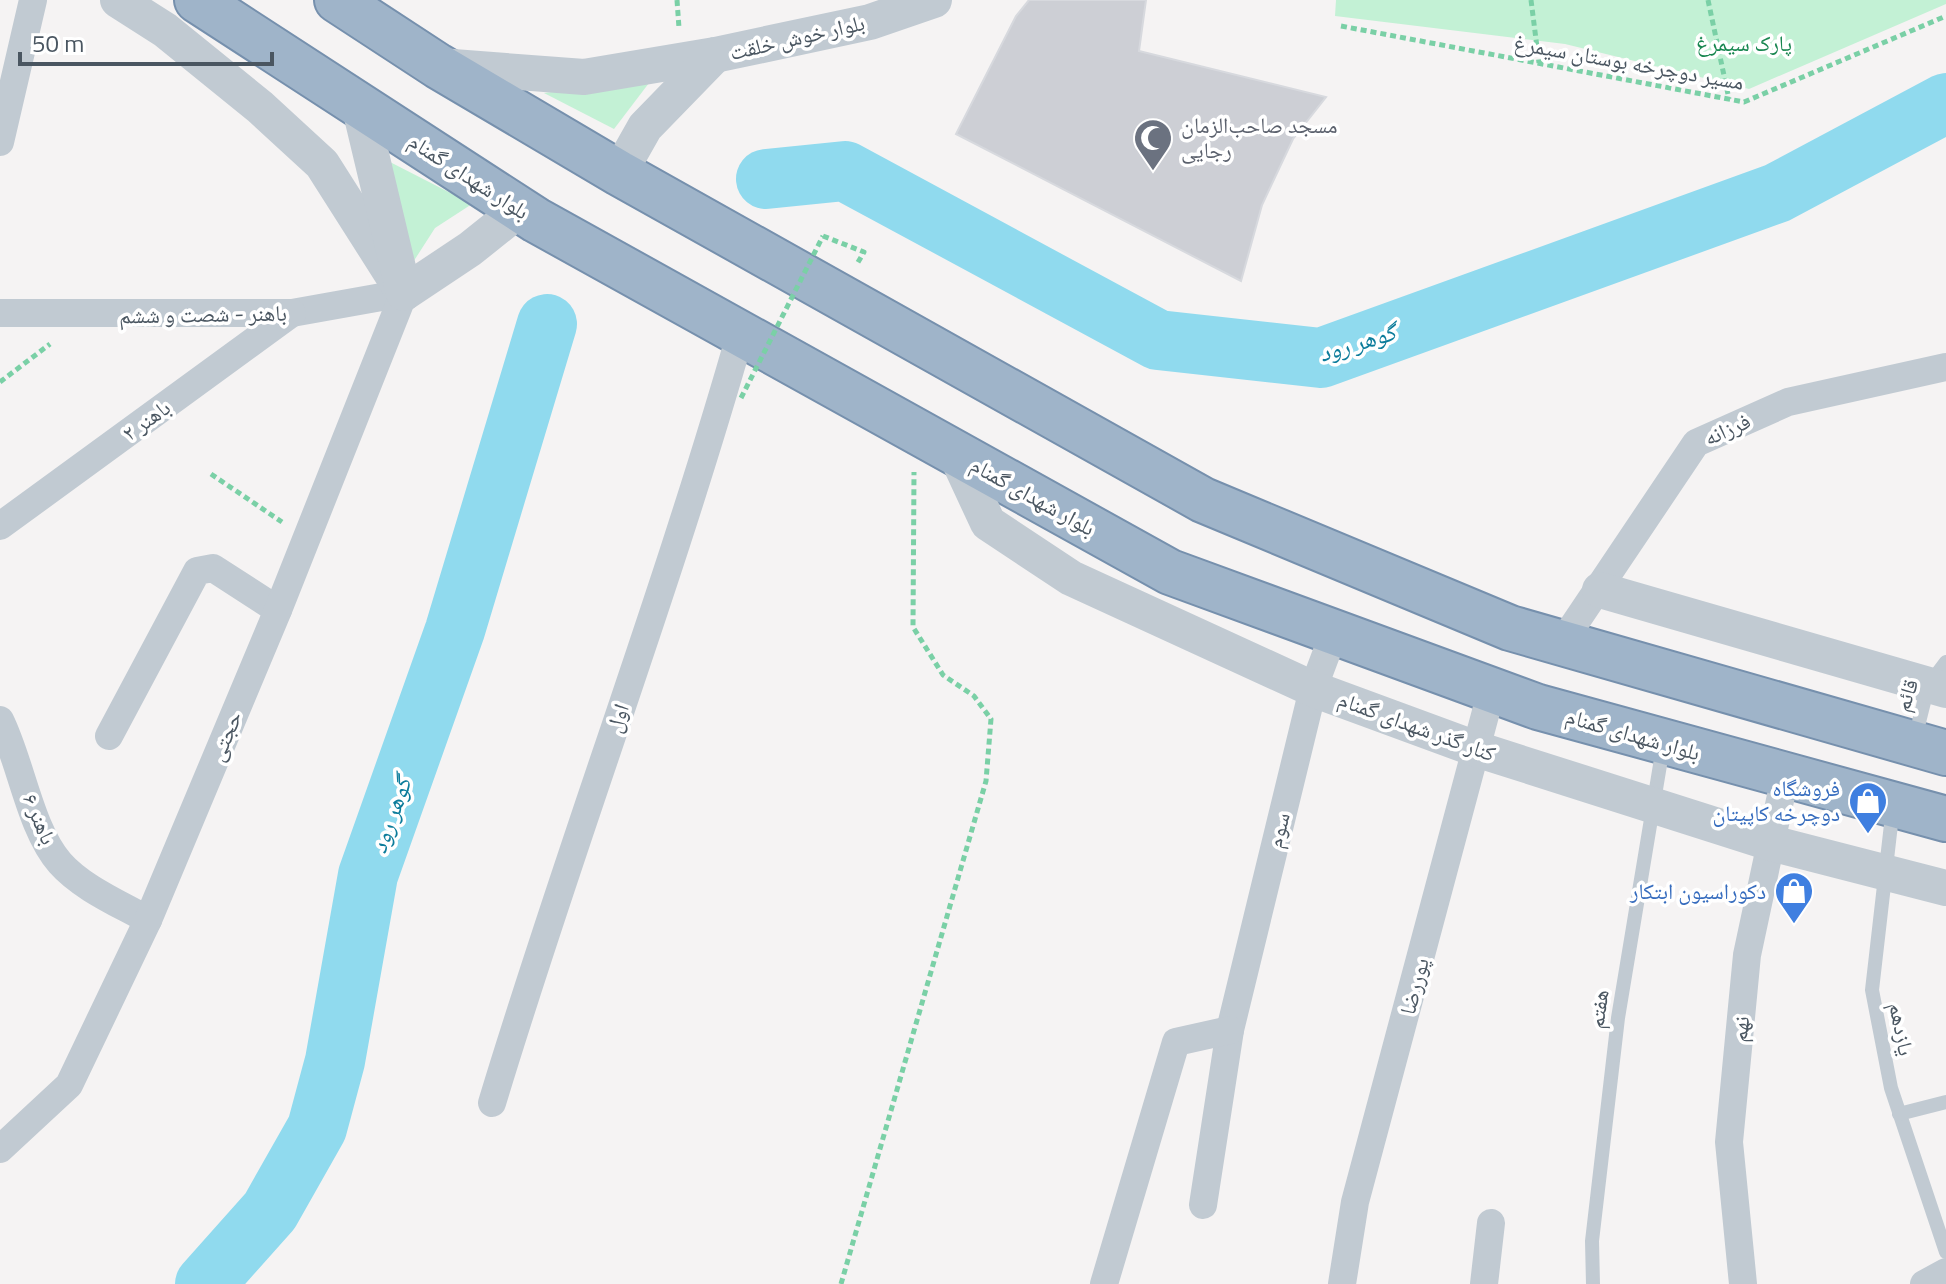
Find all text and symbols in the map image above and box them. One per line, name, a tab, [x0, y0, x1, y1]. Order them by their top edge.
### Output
street label: بلوار خوش خلقت	[726, 5, 868, 69]
scale bar	[20, 16, 272, 66]
text: 50 m	[32, 25, 84, 61]
street label: مسیر دوچرخه بوستان سیمرغ	[1511, 25, 1747, 99]
park label: پارک سیمرغ	[1696, 26, 1792, 60]
place label: مسجد صاحب‌الزمان رجایی	[1181, 108, 1338, 167]
mosque icon: مسجد صاحب‌الزمان رجایی	[1132, 117, 1174, 172]
street label: بلوار شهدای گمنام	[402, 124, 536, 228]
street label: باهنر - شصت و ششم	[119, 296, 287, 332]
water label: گوهر رود	[1314, 312, 1405, 371]
street label: باهنر ۲	[115, 391, 177, 449]
street label: فرزانه	[1698, 404, 1756, 454]
street label: بلوار شهدای گمنام	[964, 448, 1102, 544]
street label: قائم	[1885, 674, 1927, 716]
street label: کنار گذر شهدای گمنام	[1334, 682, 1500, 770]
street label: اول	[596, 699, 638, 737]
street label: بلوار شهدای گمنام	[1562, 699, 1704, 769]
street label: حجتی	[199, 706, 251, 766]
water label: گوهر رود	[360, 767, 422, 858]
place label: فروشگاه دوچرخه کاپیتان	[1712, 771, 1840, 830]
shop icon: فروشگاه دوچرخه کاپیتان	[1847, 780, 1889, 835]
street label: باهنر ۶	[14, 788, 66, 850]
street label: سوم	[1257, 809, 1299, 851]
shop icon: دکوراسیون ابتکار	[1773, 870, 1815, 925]
place label: دکوراسیون ابتکار	[1629, 874, 1766, 908]
street label: پوررضا	[1390, 954, 1438, 1018]
street label: هفتم	[1578, 987, 1618, 1031]
street label: یازدهم	[1880, 999, 1924, 1059]
street label: نهم	[1722, 1014, 1758, 1044]

